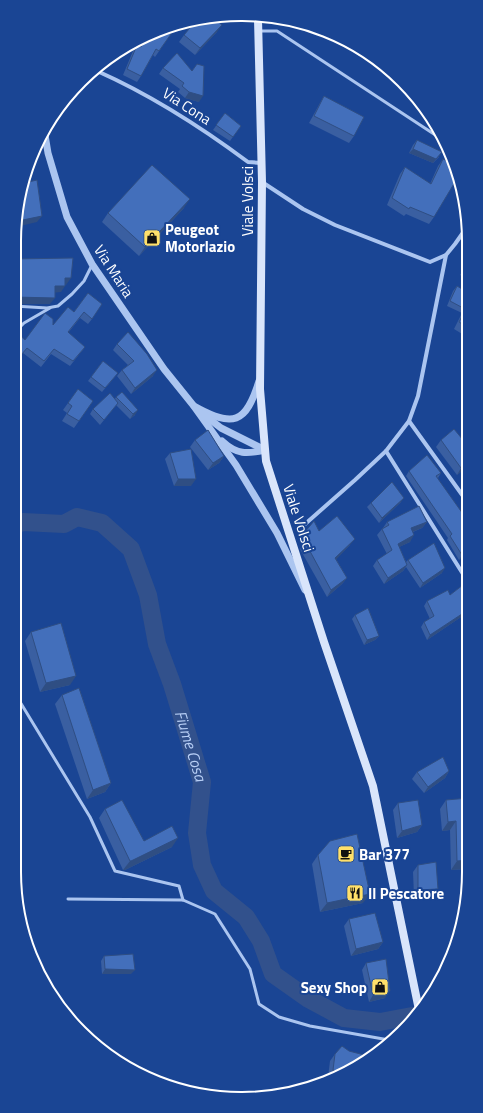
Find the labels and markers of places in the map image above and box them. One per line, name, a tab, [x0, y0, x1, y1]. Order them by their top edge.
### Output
place label: Peugeot Motorlazio	[165, 218, 235, 258]
shop icon: Peugeot Motorlazio	[142, 228, 162, 248]
place label: Bar 377	[359, 843, 410, 866]
cafe icon: Bar 377	[336, 844, 356, 864]
place label: Il Pescatore	[368, 882, 445, 905]
restaurant icon: Il Pescatore	[345, 883, 365, 903]
place label: Sexy Shop	[301, 976, 367, 999]
shop icon: Sexy Shop	[370, 977, 390, 997]

